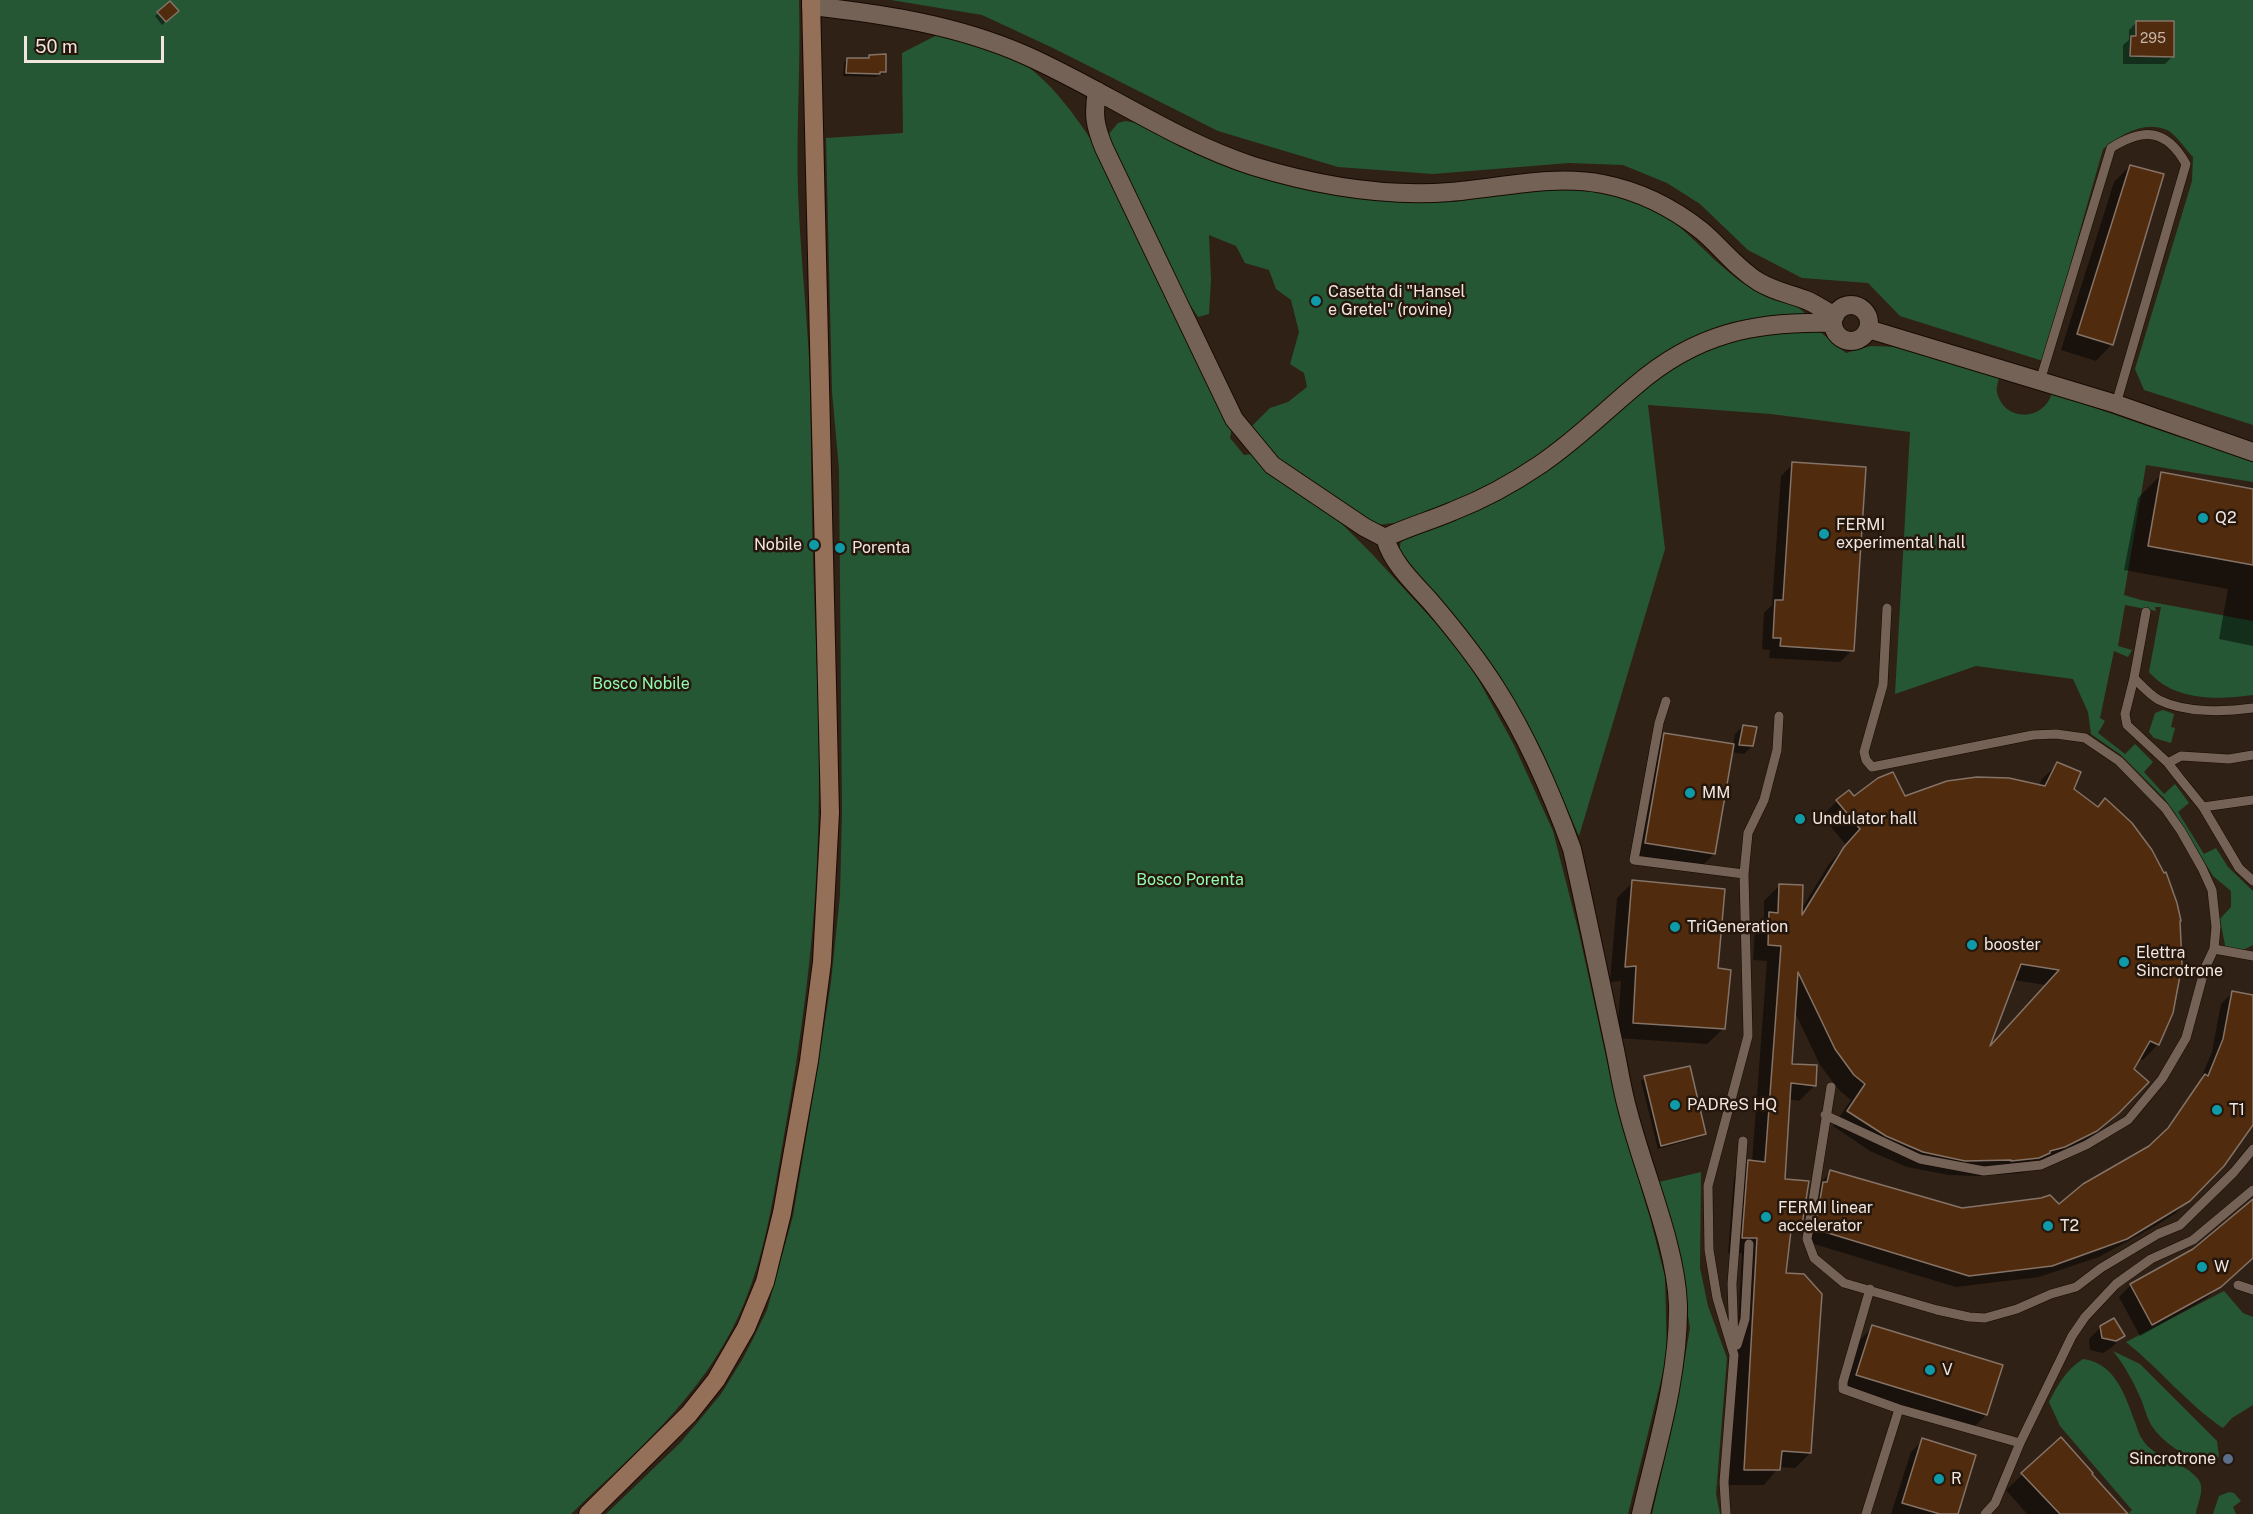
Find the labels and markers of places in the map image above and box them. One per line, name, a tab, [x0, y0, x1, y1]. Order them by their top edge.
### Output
place label: Casetta di "Hansel e Gretel" (rovine)	[1328, 282, 1465, 320]
marker: Casetta di "Hansel e Gretel" (rovine)	[1309, 294, 1323, 308]
place label: Q2	[2215, 508, 2236, 528]
marker: Q2	[2196, 511, 2210, 525]
place label: FERMI experimental hall	[1836, 515, 1965, 553]
marker: FERMI experimental hall	[1817, 527, 1831, 541]
place label: Nobile	[754, 535, 802, 555]
marker: Nobile	[807, 538, 821, 552]
place label: Porenta	[852, 538, 910, 558]
marker: Porenta	[833, 541, 847, 555]
place label: MM	[1702, 783, 1730, 803]
marker: MM	[1683, 786, 1697, 800]
place label: Undulator hall	[1812, 809, 1917, 829]
marker: Undulator hall	[1793, 812, 1807, 826]
place label: TriGeneration	[1687, 917, 1788, 937]
marker: TriGeneration	[1668, 920, 1682, 934]
place label: booster	[1984, 935, 2041, 955]
marker: booster	[1965, 938, 1979, 952]
place label: Elettra Sincrotrone	[2136, 943, 2223, 981]
marker: Elettra Sincrotrone	[2117, 955, 2131, 969]
place label: PADReS HQ	[1687, 1095, 1777, 1115]
marker: PADReS HQ	[1668, 1098, 1682, 1112]
place label: T1	[2229, 1100, 2245, 1120]
marker: T1	[2210, 1103, 2224, 1117]
place label: FERMI linear accelerator	[1778, 1198, 1873, 1236]
marker: FERMI linear accelerator	[1759, 1210, 1773, 1224]
place label: T2	[2060, 1216, 2079, 1236]
marker: T2	[2041, 1219, 2055, 1233]
place label: W	[2214, 1257, 2229, 1277]
marker: W	[2195, 1260, 2209, 1274]
place label: V	[1942, 1360, 1953, 1380]
marker: V	[1923, 1363, 1937, 1377]
place label: Sincrotrone	[2129, 1449, 2216, 1469]
marker: Sincrotrone	[2221, 1452, 2235, 1466]
place label: R	[1951, 1469, 1962, 1489]
marker: R	[1932, 1472, 1946, 1486]

